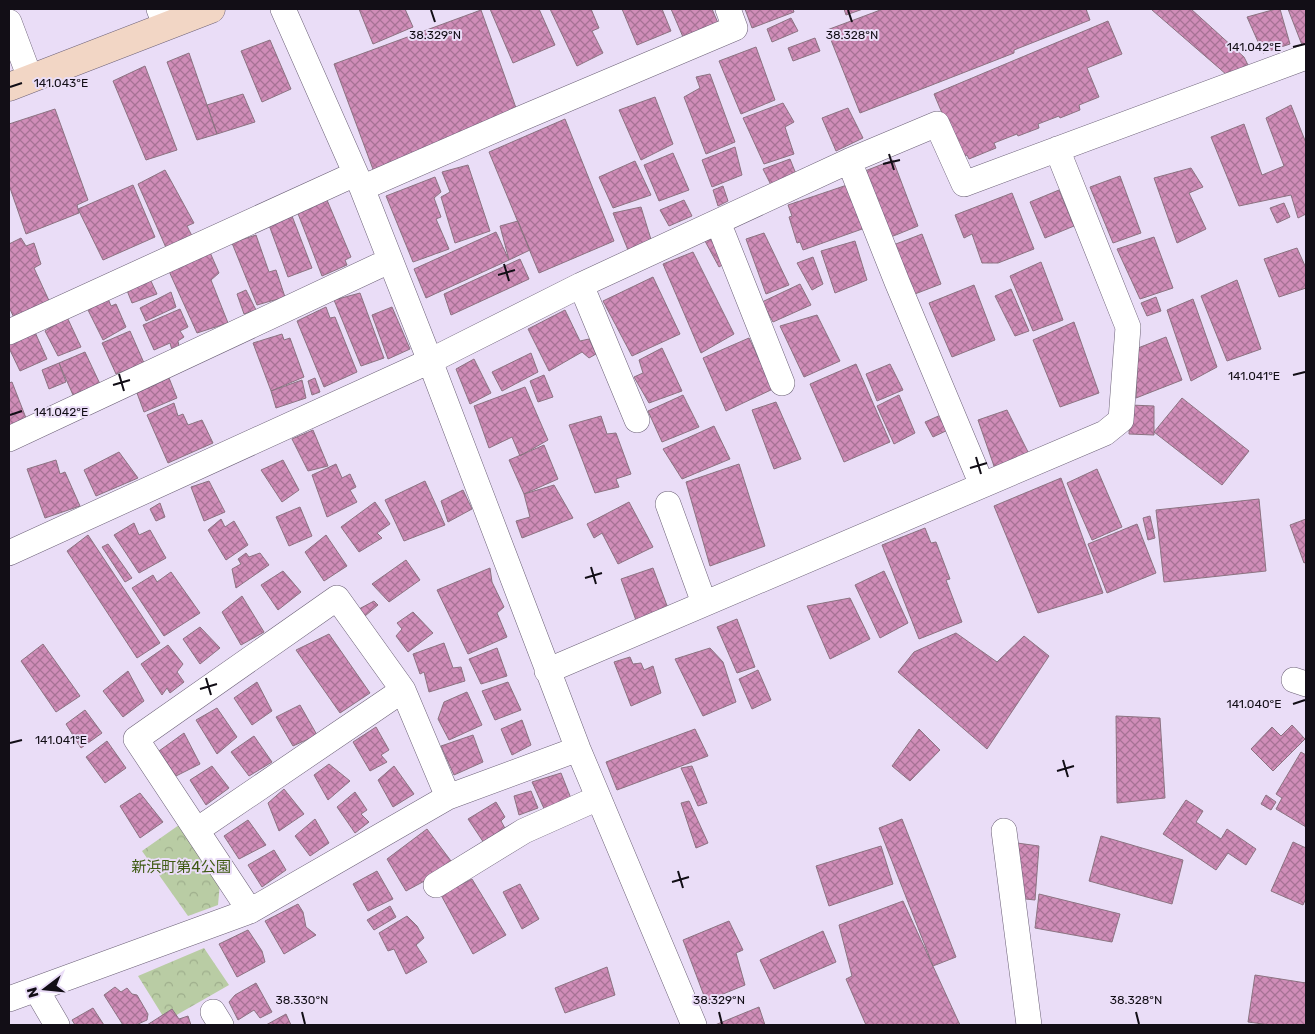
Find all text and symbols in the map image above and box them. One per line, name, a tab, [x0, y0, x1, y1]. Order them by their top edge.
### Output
text: 38.329°N	[409, 28, 461, 42]
text: 38.328°N	[826, 28, 878, 42]
text: 141.042°E	[1227, 40, 1281, 54]
text: 141.043°E	[34, 76, 88, 90]
text: 141.041°E	[1228, 369, 1280, 383]
text: 141.042°E	[34, 405, 88, 419]
text: 141.040°E	[1227, 697, 1281, 711]
text: 141.041°E	[35, 733, 87, 747]
park label: 新浜町第4公園	[131, 858, 231, 876]
north arrow	[20, 964, 70, 1014]
text: N	[23, 985, 43, 1000]
text: 38.330°N	[276, 993, 328, 1007]
text: 38.329°N	[693, 993, 745, 1007]
text: 38.328°N	[1110, 993, 1162, 1007]

